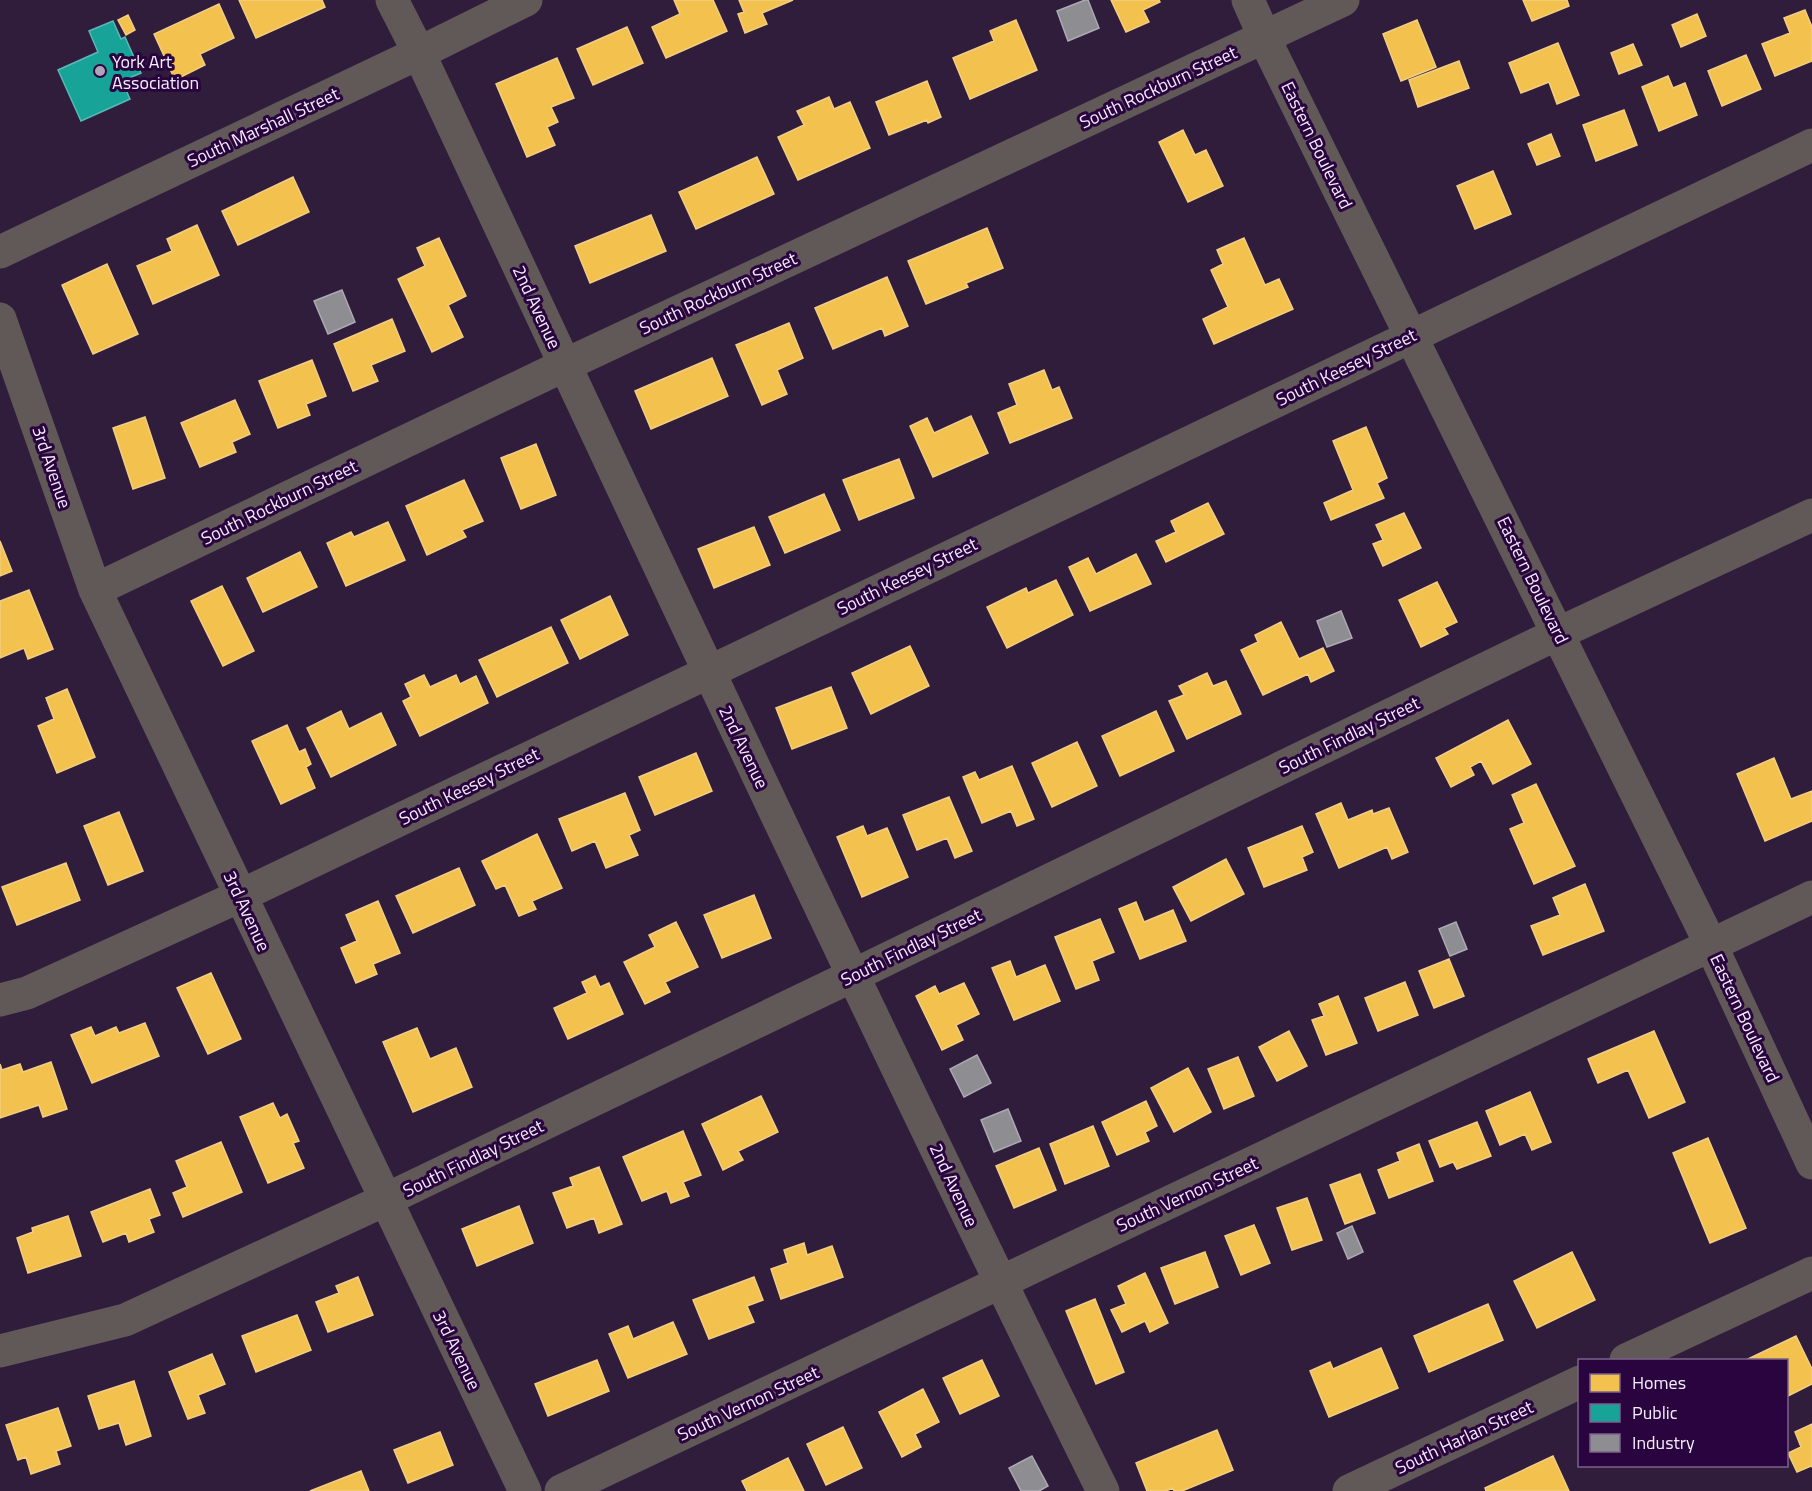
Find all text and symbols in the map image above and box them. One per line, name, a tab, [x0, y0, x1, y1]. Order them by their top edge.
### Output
street label: South Rockburn Street	[1075, 38, 1242, 135]
place label: York Art Association	[112, 48, 199, 96]
marker: York Art Association	[93, 64, 107, 78]
street label: Eastern Boulevard	[1274, 77, 1360, 213]
street label: South Marshall Street	[183, 80, 344, 174]
street label: South Rockburn Street	[635, 244, 802, 341]
street label: 2nd Avenue	[506, 261, 568, 353]
street label: South Keesey Street	[1271, 321, 1421, 413]
street label: 3rd Avenue	[25, 422, 79, 512]
street label: South Rockburn Street	[196, 452, 362, 552]
street label: Eastern Boulevard	[1490, 512, 1576, 648]
street label: South Keesey Street	[832, 530, 982, 622]
street label: South Findlay Street	[1274, 689, 1425, 781]
street label: 2nd Avenue	[712, 701, 776, 793]
street label: South Keesey Street	[394, 740, 544, 832]
street label: 3rd Avenue	[217, 866, 277, 956]
street label: South Findlay Street	[836, 901, 987, 993]
street label: Eastern Boulevard	[1703, 949, 1787, 1087]
street label: South Findlay Street	[398, 1112, 549, 1204]
street label: 2nd Avenue	[923, 1139, 985, 1231]
street label: South Vernon Street	[1112, 1149, 1263, 1239]
street label: 3rd Avenue	[426, 1305, 488, 1395]
street label: South Vernon Street	[673, 1358, 824, 1448]
legend	[1578, 1359, 1788, 1467]
text: Homes	[1632, 1369, 1686, 1396]
street label: South Harlan Street	[1391, 1393, 1538, 1481]
text: Public	[1632, 1399, 1678, 1426]
text: Industry	[1632, 1429, 1695, 1456]

